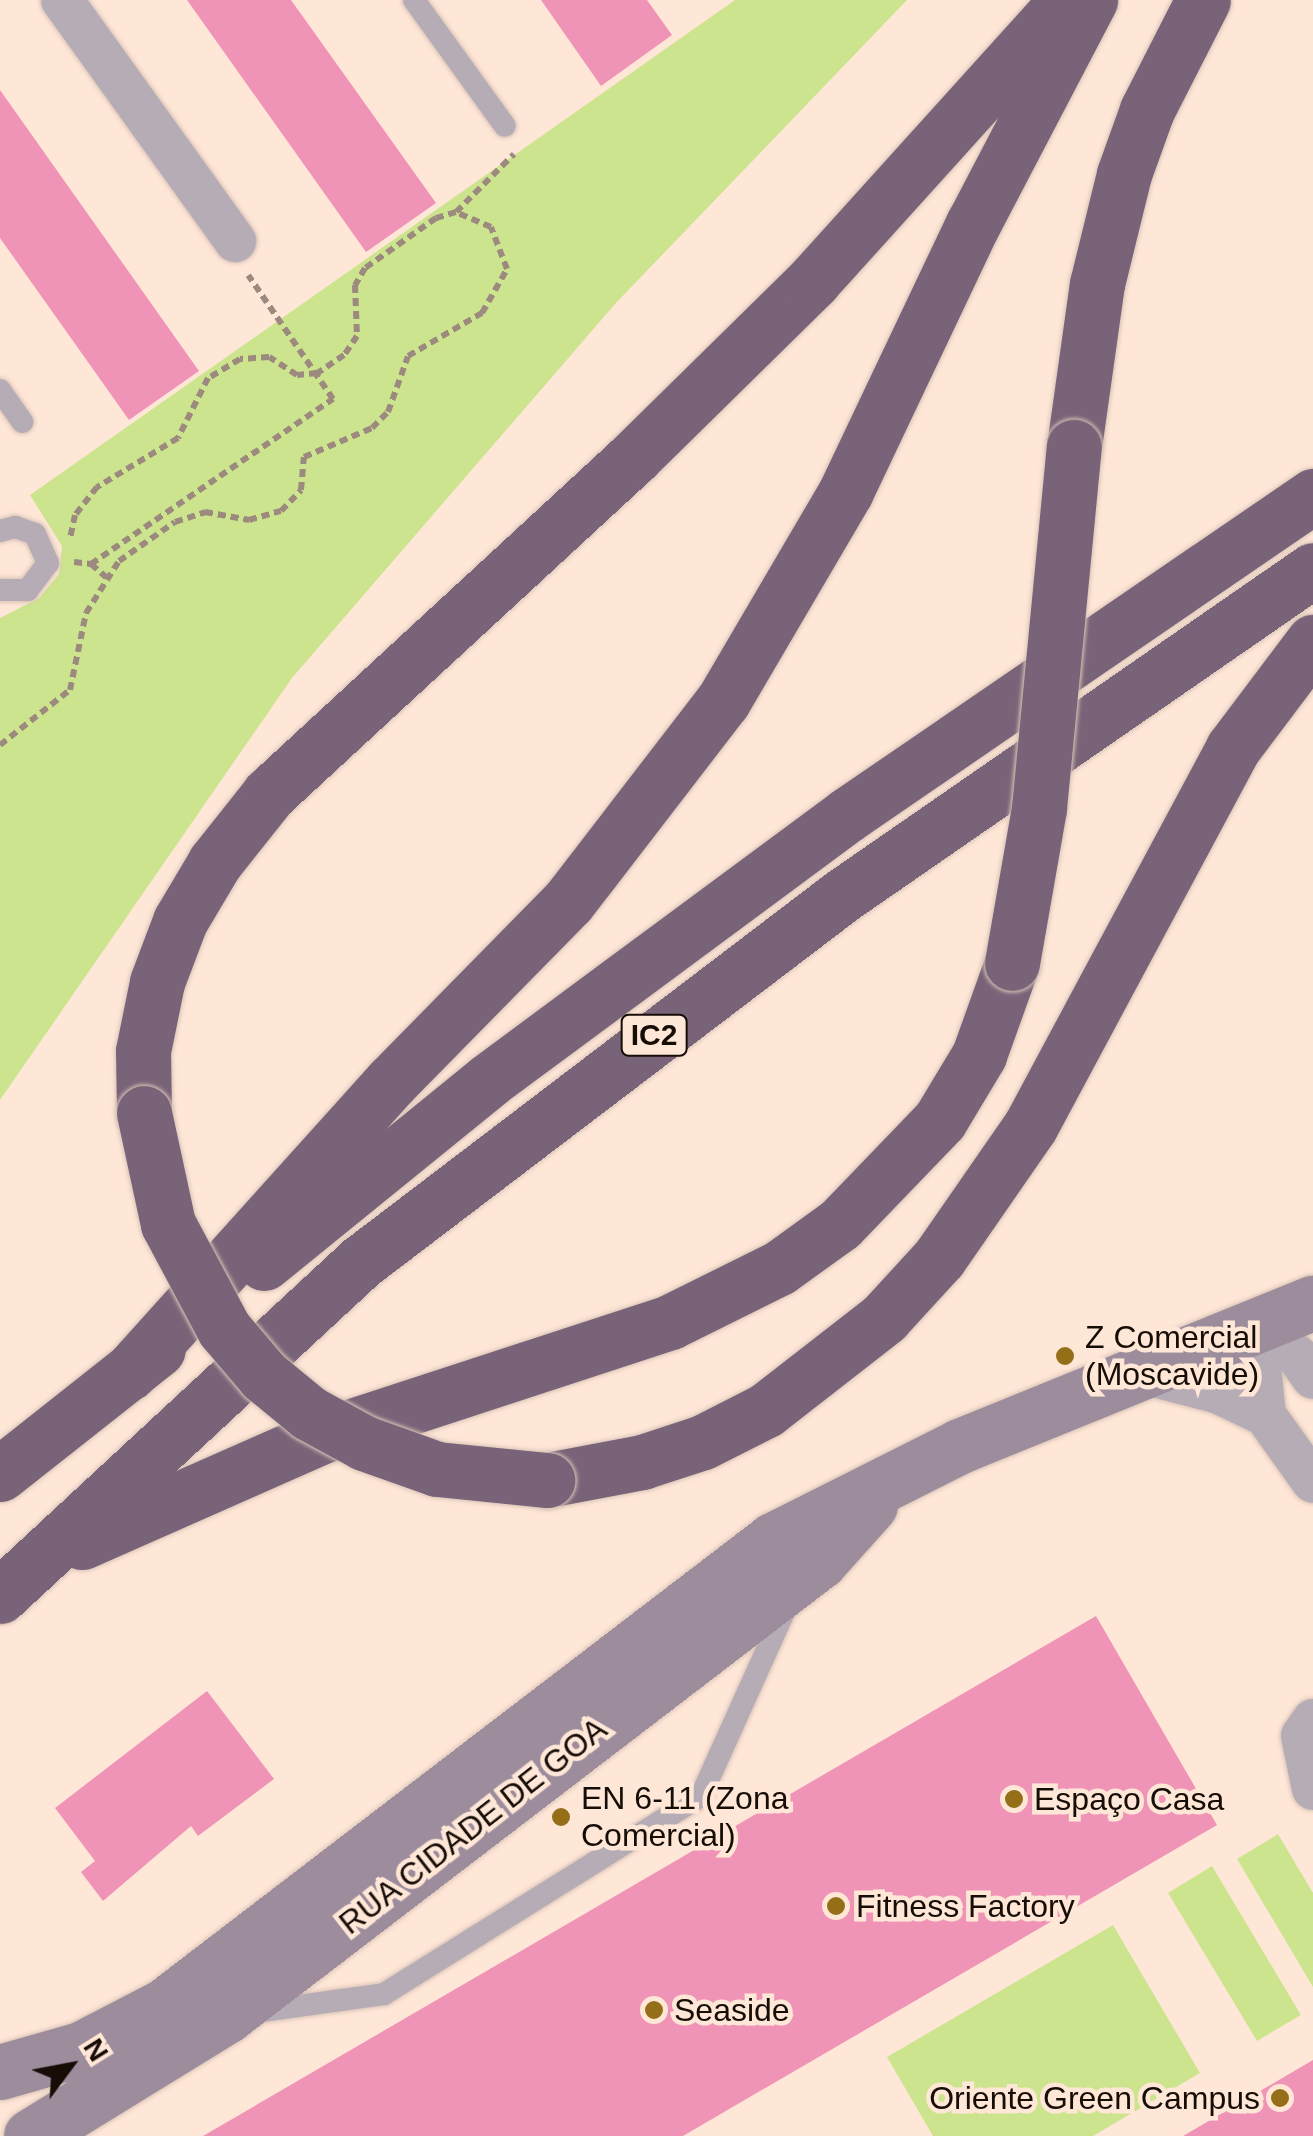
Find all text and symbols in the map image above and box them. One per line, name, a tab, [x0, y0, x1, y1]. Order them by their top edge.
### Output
road number: IC2	[619, 1010, 689, 1060]
place label: Z Comercial (Moscavide)	[1085, 1319, 1259, 1394]
marker: Z Comercial (Moscavide)	[1054, 1345, 1076, 1367]
street label: RUA CIDADE DE GOA	[331, 1709, 615, 1943]
place label: EN 6-11 (Zona Comercial)	[581, 1780, 788, 1855]
place label: Espaço Casa	[1034, 1780, 1224, 1818]
marker: Espaço Casa	[1003, 1788, 1025, 1810]
marker: EN 6-11 (Zona Comercial)	[550, 1806, 572, 1828]
place label: Fitness Factory	[856, 1887, 1075, 1925]
marker: Fitness Factory	[825, 1895, 847, 1917]
place label: Seaside	[674, 1991, 790, 2029]
marker: Seaside	[643, 1999, 665, 2021]
north arrow	[20, 2016, 120, 2116]
text: N	[77, 2033, 114, 2067]
place label: Oriente Green Campus	[929, 2079, 1260, 2117]
marker: Oriente Green Campus	[1269, 2087, 1291, 2109]

